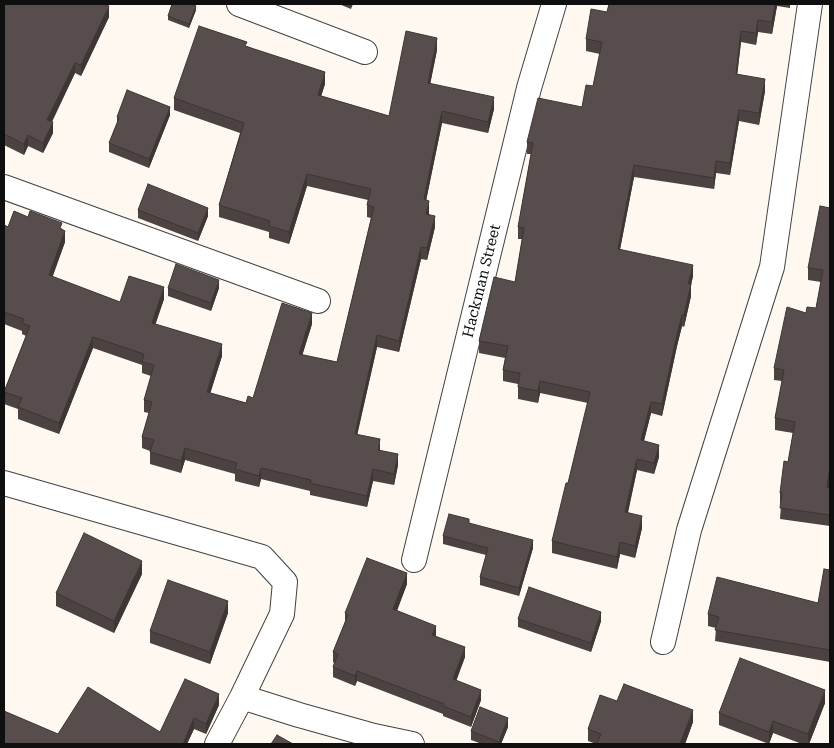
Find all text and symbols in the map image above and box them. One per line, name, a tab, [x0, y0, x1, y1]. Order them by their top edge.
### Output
street label: Hackman Street	[459, 222, 505, 340]

